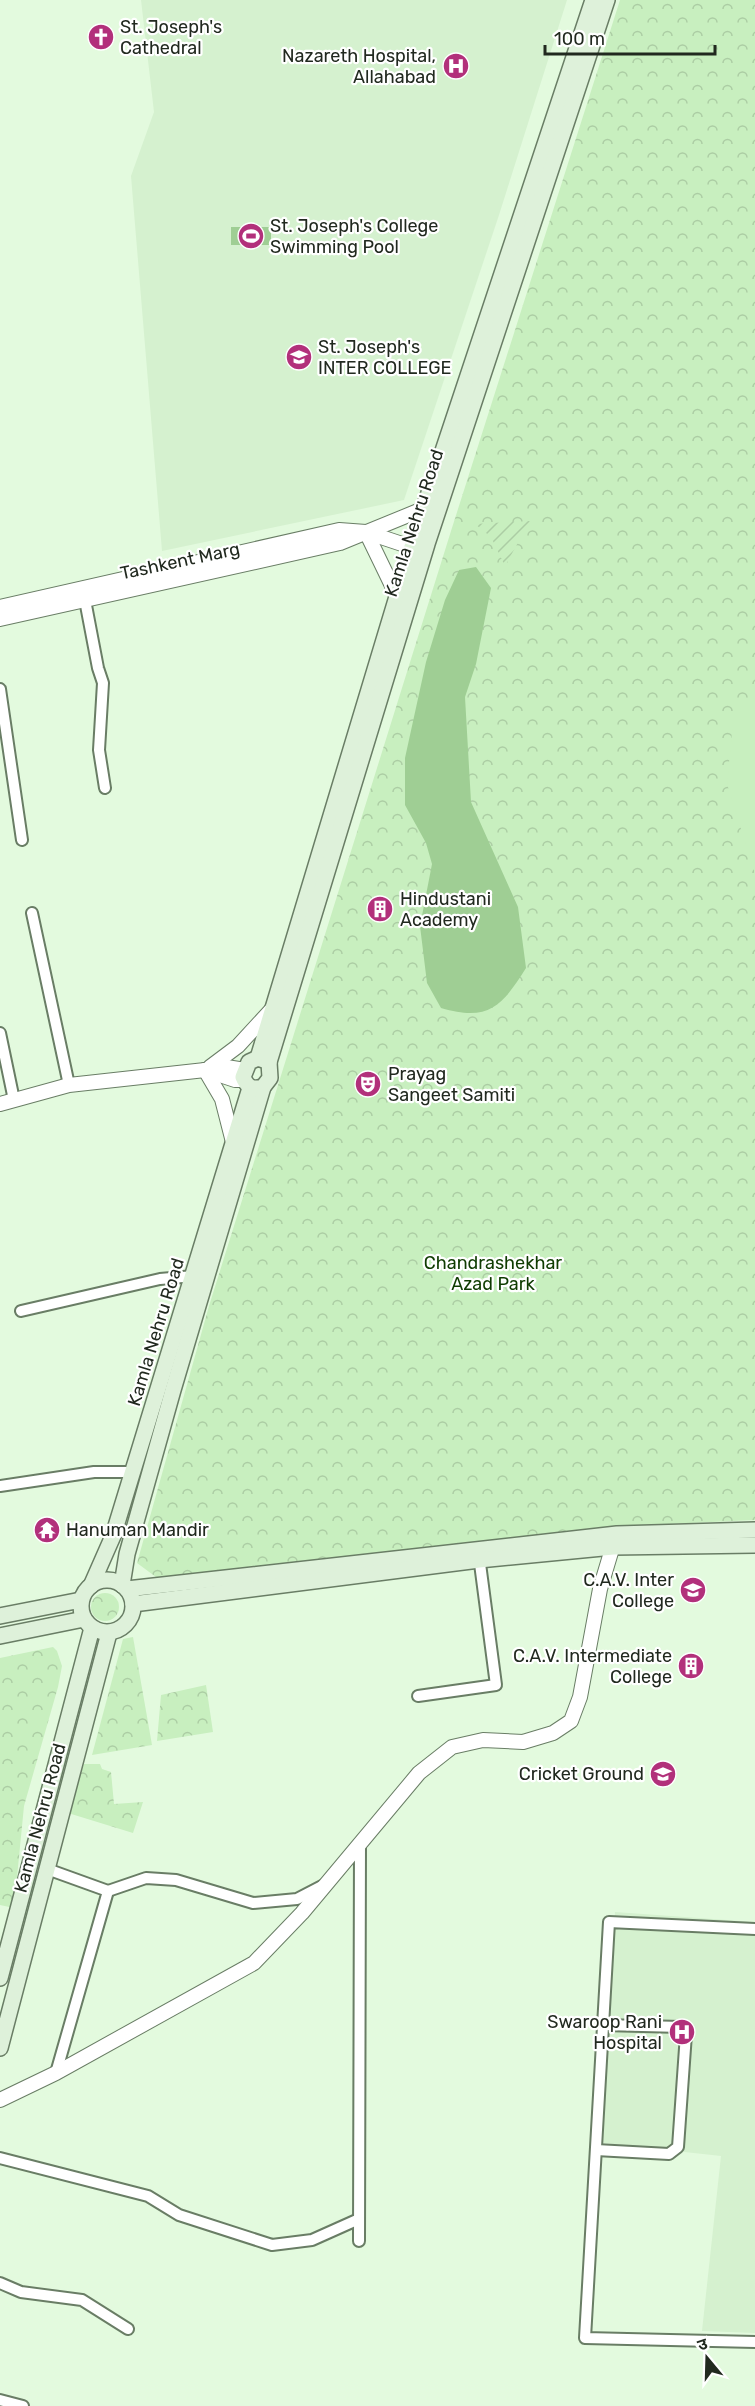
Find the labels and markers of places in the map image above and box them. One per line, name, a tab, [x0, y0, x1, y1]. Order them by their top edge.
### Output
place label: St. Joseph's Cathedral	[120, 16, 222, 59]
church icon: St. Joseph's Cathedral	[86, 22, 116, 52]
place label: Nazareth Hospital, Allahabad	[282, 45, 436, 88]
hospital icon: Nazareth Hospital, Allahabad	[441, 51, 471, 81]
place label: St. Joseph's College Swimming Pool	[270, 215, 438, 258]
sports icon: St. Joseph's College Swimming Pool	[236, 221, 266, 251]
place label: St. Joseph's INTER COLLEGE	[318, 336, 451, 379]
school or university icon: St. Joseph's INTER COLLEGE	[284, 342, 314, 372]
place label: Hindustani Academy	[400, 888, 491, 931]
building icon: Hindustani Academy	[365, 894, 395, 924]
place label: Prayag Sangeet Samiti	[388, 1063, 515, 1106]
theatre icon: Prayag Sangeet Samiti	[353, 1069, 383, 1099]
temple icon: Hanuman Mandir	[32, 1515, 62, 1545]
place label: Hanuman Mandir	[66, 1519, 209, 1541]
place label: C.A.V. Inter College	[583, 1569, 674, 1612]
school or university icon: C.A.V. Inter College	[678, 1575, 708, 1605]
place label: C.A.V. Intermediate College	[513, 1645, 672, 1688]
building icon: C.A.V. Intermediate College	[676, 1651, 706, 1681]
school or university icon: Cricket Ground	[648, 1759, 678, 1789]
place label: Cricket Ground	[519, 1763, 644, 1785]
place label: Swaroop Rani Hospital	[547, 2011, 662, 2054]
hospital icon: Swaroop Rani Hospital	[667, 2017, 697, 2047]

